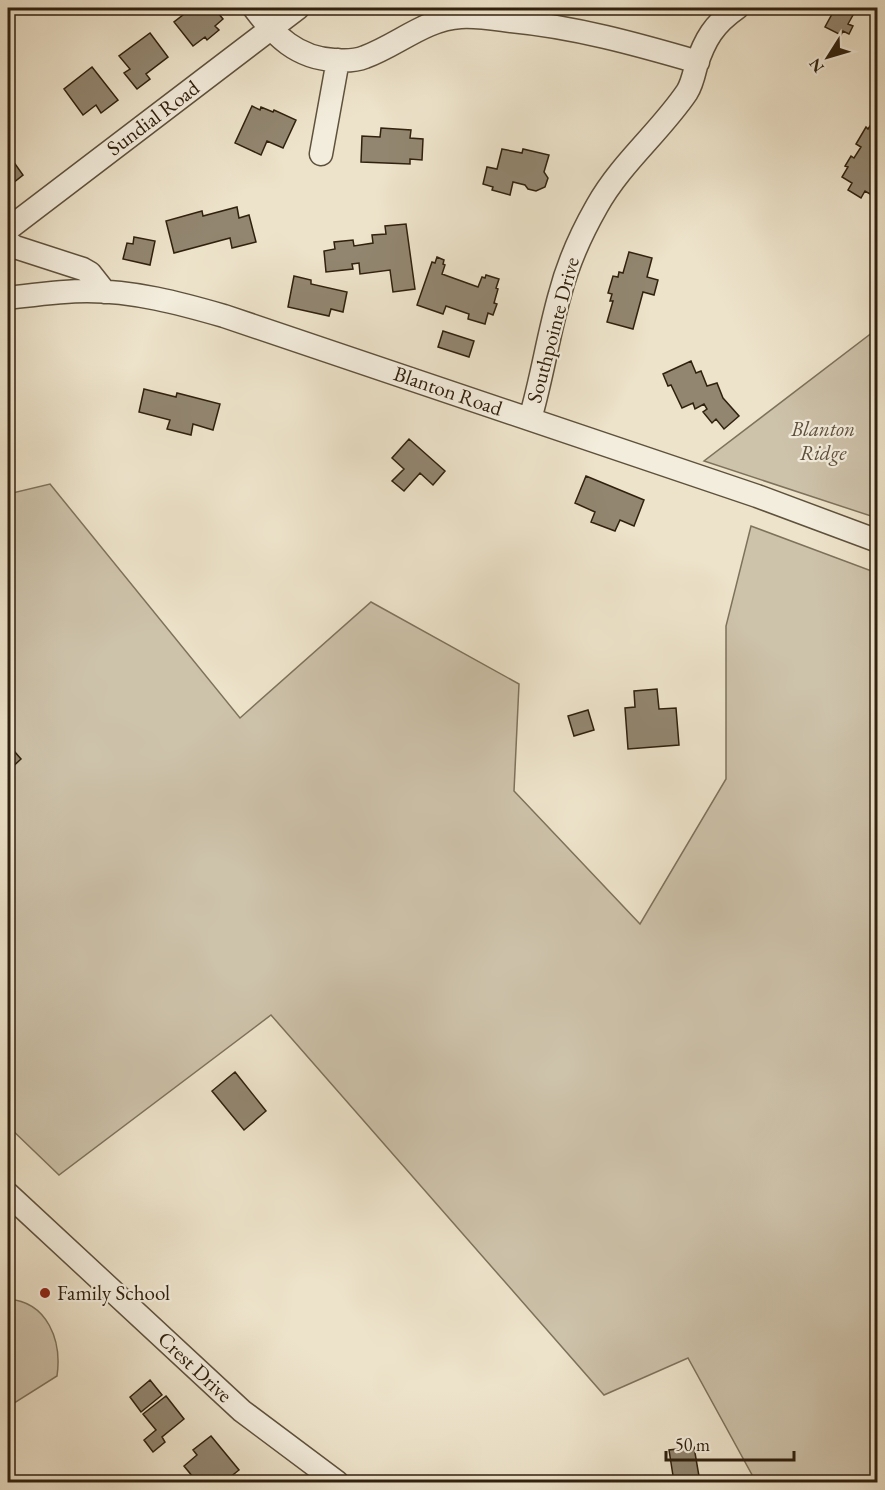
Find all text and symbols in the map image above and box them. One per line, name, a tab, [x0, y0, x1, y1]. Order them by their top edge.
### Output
north arrow	[798, 27, 858, 87]
text: N	[804, 54, 829, 77]
street label: Sundial Road	[101, 74, 205, 161]
street label: Southpointe Drive	[520, 254, 585, 406]
street label: Blanton Road	[390, 359, 506, 422]
park label: Blanton Ridge	[790, 415, 855, 466]
place label: Family School	[57, 1279, 170, 1306]
marker: Family School	[38, 1286, 52, 1300]
street label: Crest Drive	[152, 1325, 238, 1408]
scale bar	[666, 1424, 794, 1462]
text: 50 m	[675, 1433, 710, 1456]

